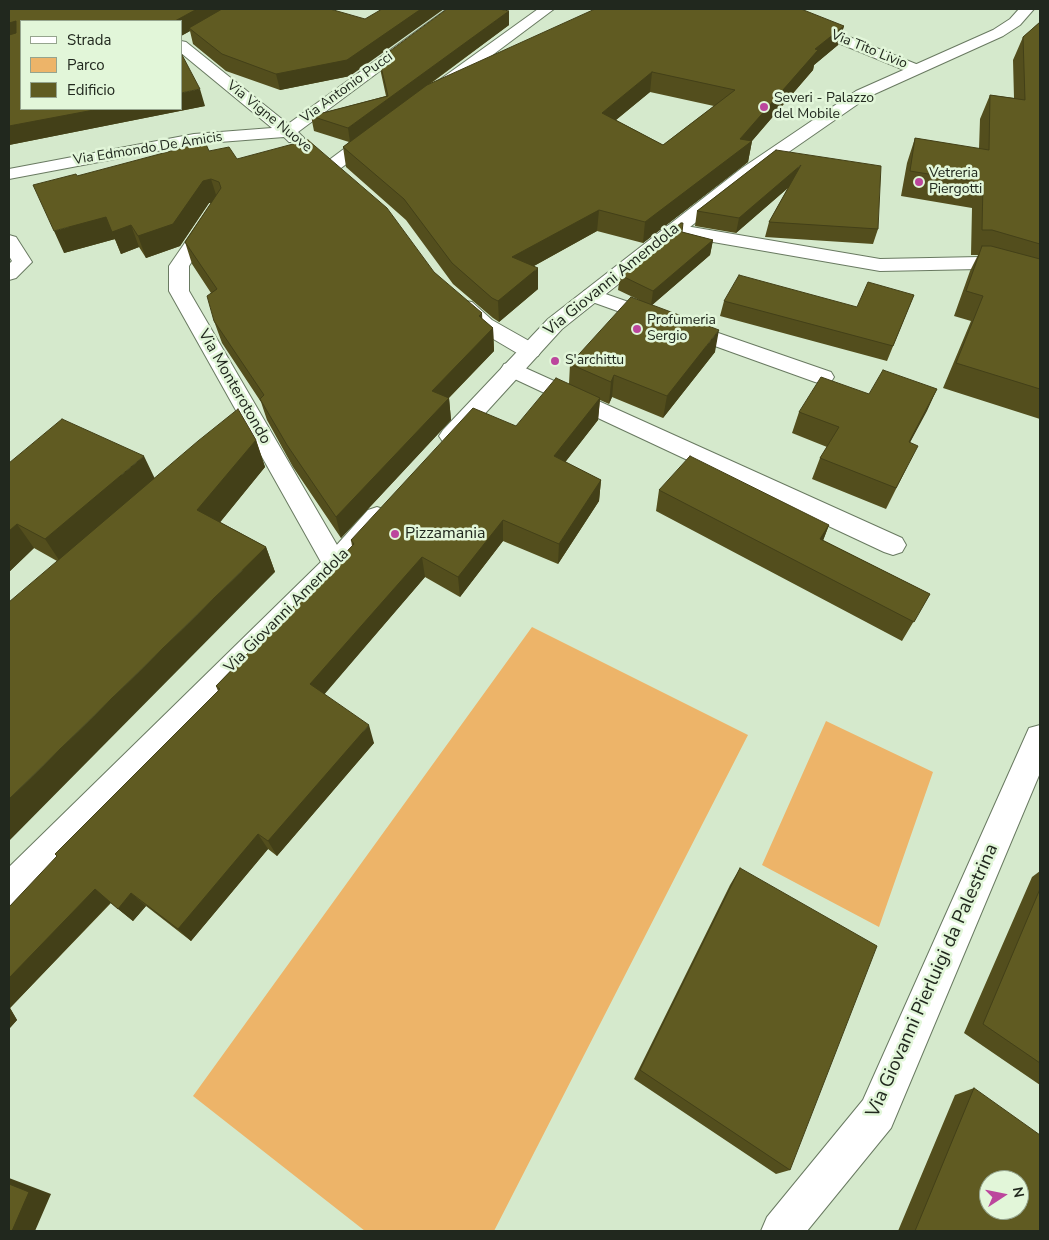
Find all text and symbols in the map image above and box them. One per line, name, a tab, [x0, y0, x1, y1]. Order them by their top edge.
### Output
legend	[20, 20, 182, 110]
street label: Via Tito Livio	[828, 27, 910, 73]
text: Strada	[67, 30, 111, 50]
street label: Via Antonio Pucci	[298, 49, 396, 127]
text: Parco	[67, 55, 105, 75]
street label: Via Vigne Nuove	[223, 78, 315, 156]
text: Edificio	[67, 80, 115, 100]
place label: Severi - Palazzo del Mobile	[774, 91, 874, 124]
marker: Severi - Palazzo del Mobile	[758, 101, 770, 113]
street label: Via Edmondo De Amicis	[72, 129, 224, 169]
place label: Vetreria Piergotti	[929, 166, 982, 198]
marker: Vetreria Piergotti	[913, 176, 925, 188]
street label: Via Giovanni Amendola	[541, 220, 683, 340]
place label: Profumeria Sergio	[647, 313, 716, 346]
marker: Profumeria Sergio	[631, 323, 643, 335]
street label: Via Monterotondo	[193, 326, 275, 448]
place label: S'archittu	[565, 353, 624, 369]
marker: S'archittu	[549, 355, 561, 367]
place label: Pizzamania	[405, 524, 486, 544]
marker: Pizzamania	[389, 528, 401, 540]
street label: Via Giovanni Amendola	[221, 545, 353, 677]
street label: Via Giovanni Pierluigi da Palestrina	[862, 841, 1004, 1121]
north arrow	[979, 1170, 1029, 1220]
text: N	[1008, 1185, 1029, 1199]

